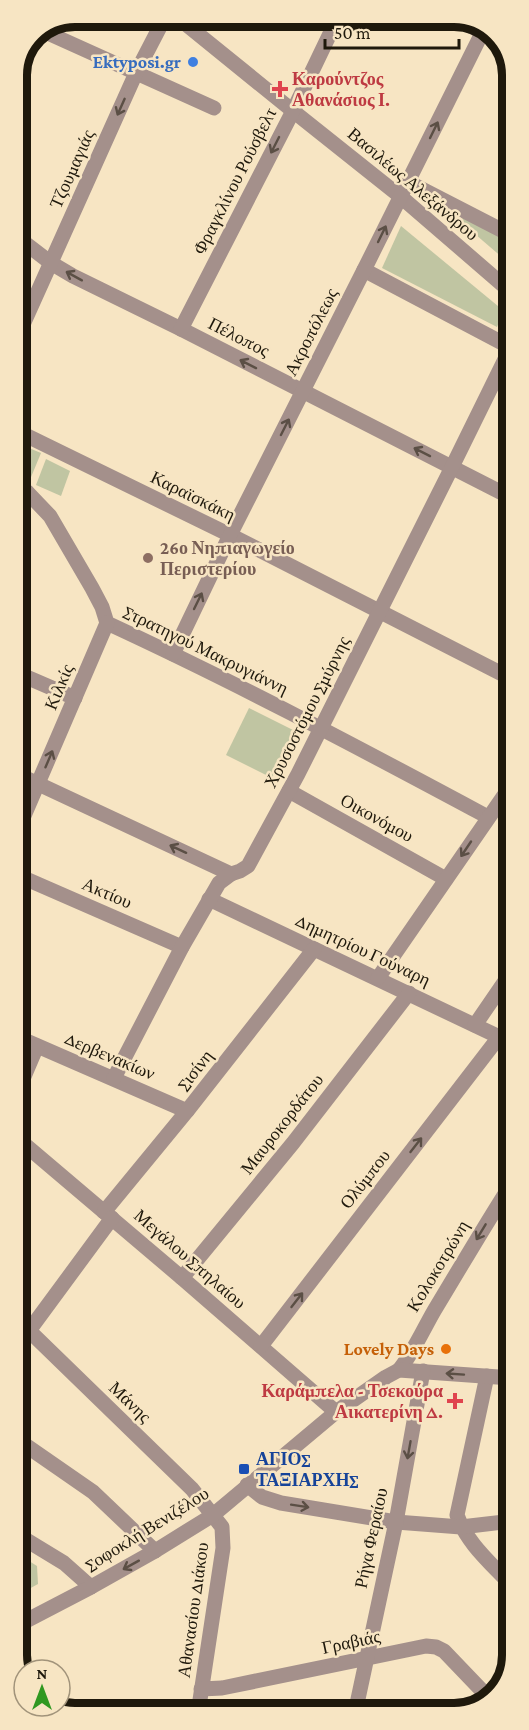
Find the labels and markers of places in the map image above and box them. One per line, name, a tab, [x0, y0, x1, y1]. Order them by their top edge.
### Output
place label: Ektyposi.gr	[93, 52, 181, 72]
marker: Ektyposi.gr	[186, 55, 200, 69]
place label: Καρούντζος Αθανάσιος Ι.	[292, 69, 390, 110]
marker: Καρούντζος Αθανάσιος Ι.	[273, 82, 287, 96]
place label: 26ο Νηπιαγωγείο Περιστερίου	[160, 538, 295, 579]
marker: 26ο Νηπιαγωγείο Περιστερίου	[141, 551, 155, 565]
place label: Lovely Days	[344, 1339, 434, 1359]
marker: Lovely Days	[439, 1342, 453, 1356]
place label: Καράμπελα - Τσεκούρα Αικατερίνη Δ.	[261, 1381, 443, 1422]
marker: Καράμπελα - Τσεκούρα Αικατερίνη Δ.	[448, 1394, 462, 1408]
place label: ΑΓΙΟΣ ΤΑΞΙΑΡΧΗΣ	[256, 1449, 359, 1490]
marker: ΑΓΙΟΣ ΤΑΞΙΑΡΧΗΣ	[237, 1462, 251, 1476]

